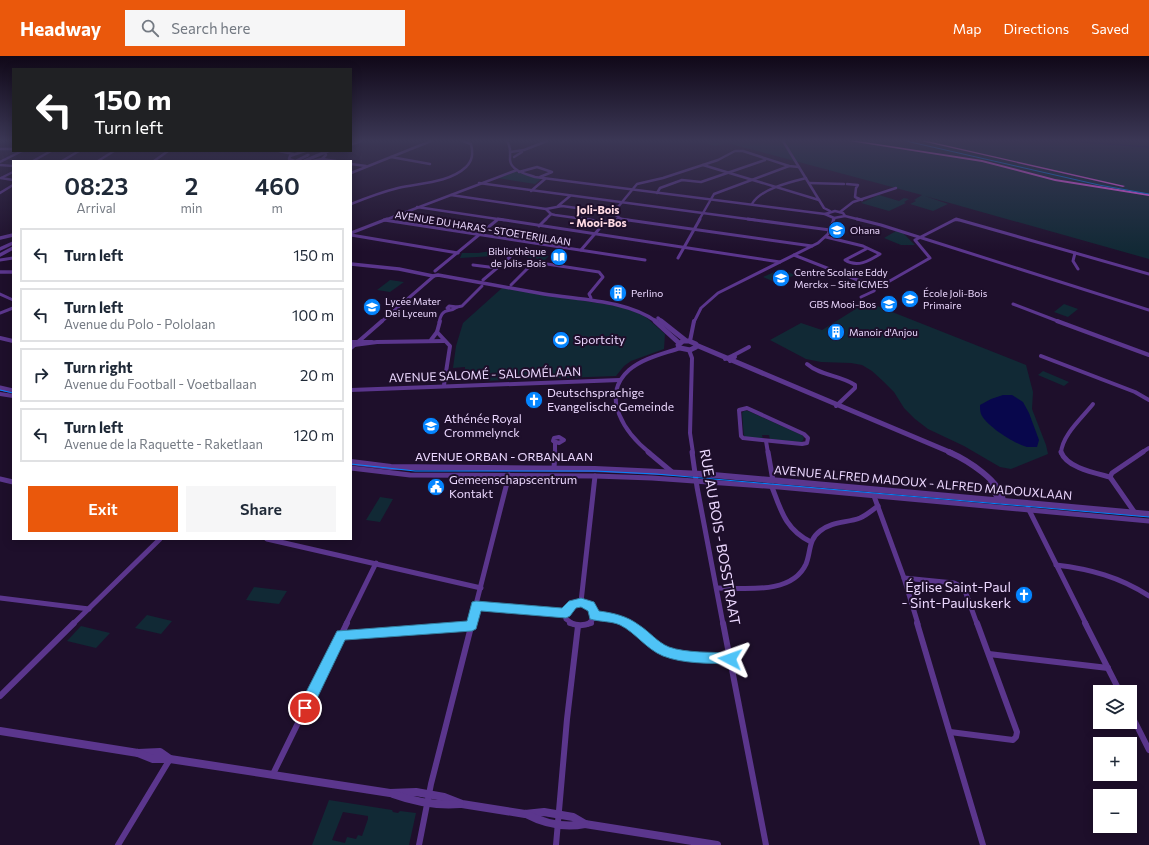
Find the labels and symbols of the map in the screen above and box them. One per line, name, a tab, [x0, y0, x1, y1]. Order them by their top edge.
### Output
district label: Joli-Bois - Mooi-Bos	[569, 203, 627, 229]
street label: AVENUE DU HARAS - STOETERIJLAAN	[394, 208, 572, 248]
school or university icon: Ohana	[827, 220, 847, 240]
place label: Ohana	[850, 224, 880, 236]
place label: Bibliothèque de Jolis-Bois	[488, 245, 546, 269]
library icon: Bibliothèque de Jolis-Bois	[549, 247, 569, 267]
place label: Centre Scolaire Eddy Merckx – Site ICMES	[794, 266, 889, 290]
school or university icon: Centre Scolaire Eddy Merckx – Site ICMES	[771, 268, 791, 288]
building icon: Perlino	[608, 283, 628, 303]
place label: Perlino	[631, 287, 663, 299]
place label: École Joli-Bois Primaire	[923, 287, 988, 311]
school or university icon: École Joli-Bois Primaire	[900, 289, 920, 309]
school or university icon: GBS Mooi-Bos	[879, 294, 899, 314]
place label: Lycée Mater Dei Lyceum	[385, 295, 441, 319]
school or university icon: Lycée Mater Dei Lyceum	[362, 297, 382, 317]
place label: GBS Mooi-Bos	[809, 298, 876, 310]
building icon: Manoir d'Anjou	[826, 322, 846, 342]
place label: Manoir d'Anjou	[849, 326, 918, 338]
sports icon: Sportcity	[551, 330, 571, 350]
place label: Sportcity	[574, 332, 625, 346]
street label: AVENUE SALOMÉ - SALOMÉLAAN	[389, 364, 581, 384]
place label: Deutschsprachige Evangelische Gemeinde	[547, 385, 674, 413]
church icon: Deutschsprachige Evangelische Gemeinde	[524, 390, 544, 410]
place label: Athénée Royal Crommelynck	[444, 411, 522, 439]
school or university icon: Athénée Royal Crommelynck	[421, 416, 441, 436]
street label: RUE AU BOIS - BOSSTRAAT	[697, 448, 744, 626]
street label: AVENUE ORBAN - ORBANLAAN	[415, 449, 593, 463]
street label: AVENUE ALFRED MADOUX - ALFRED MADOUXLAAN	[773, 462, 1073, 502]
place label: Gemeenschapscentrum Kontakt	[449, 472, 577, 500]
public building icon: Gemeenschapscentrum Kontakt	[426, 477, 446, 497]
place label: Église Saint-Paul - Sint-Pauluskerk	[901, 578, 1011, 611]
church icon: Église Saint-Paul - Sint-Pauluskerk	[1014, 585, 1034, 605]
position arrow	[709, 638, 751, 680]
pin	[288, 691, 322, 725]

